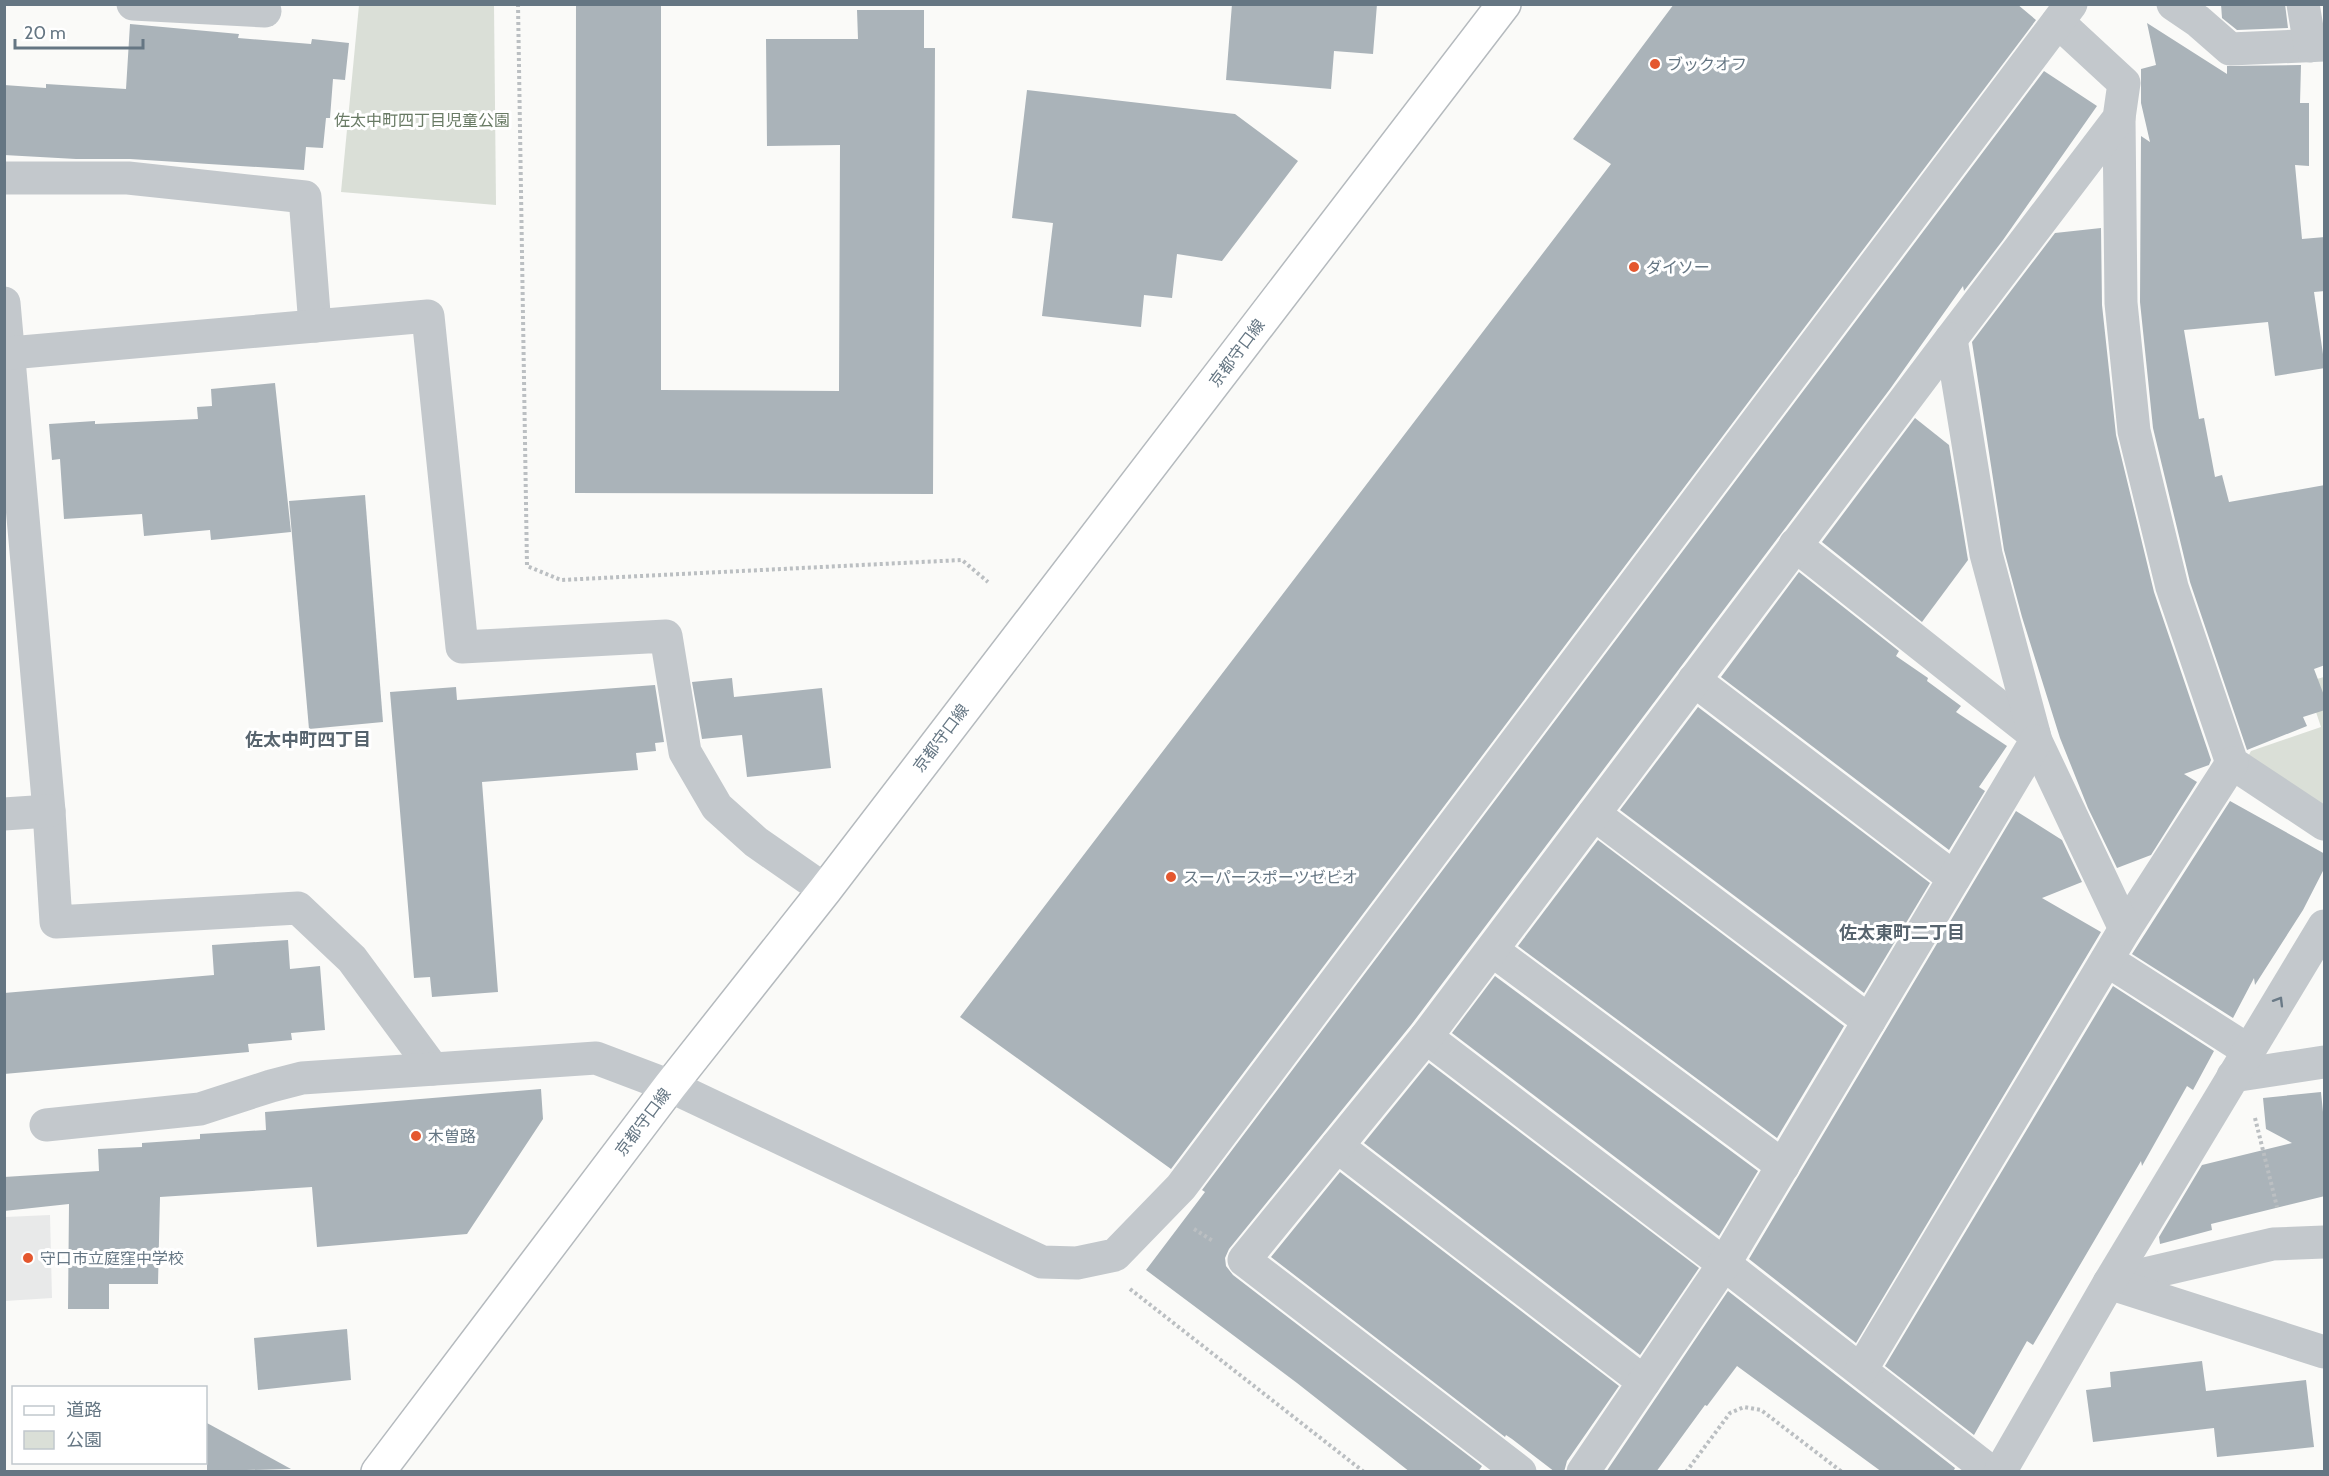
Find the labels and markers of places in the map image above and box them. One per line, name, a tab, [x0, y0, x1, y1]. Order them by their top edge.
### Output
place label: ブックオフ	[1667, 55, 1747, 74]
marker: ブックオフ	[1648, 57, 1662, 71]
place label: ダイソー	[1646, 258, 1710, 277]
marker: ダイソー	[1627, 260, 1641, 274]
place label: スーパースポーツゼビオ	[1183, 868, 1358, 887]
marker: スーパースポーツゼビオ	[1164, 870, 1178, 884]
place label: 木曽路	[428, 1127, 476, 1146]
marker: 木曽路	[409, 1129, 423, 1143]
place label: 守口市立庭窪中学校	[40, 1249, 184, 1268]
marker: 守口市立庭窪中学校	[21, 1251, 35, 1265]

